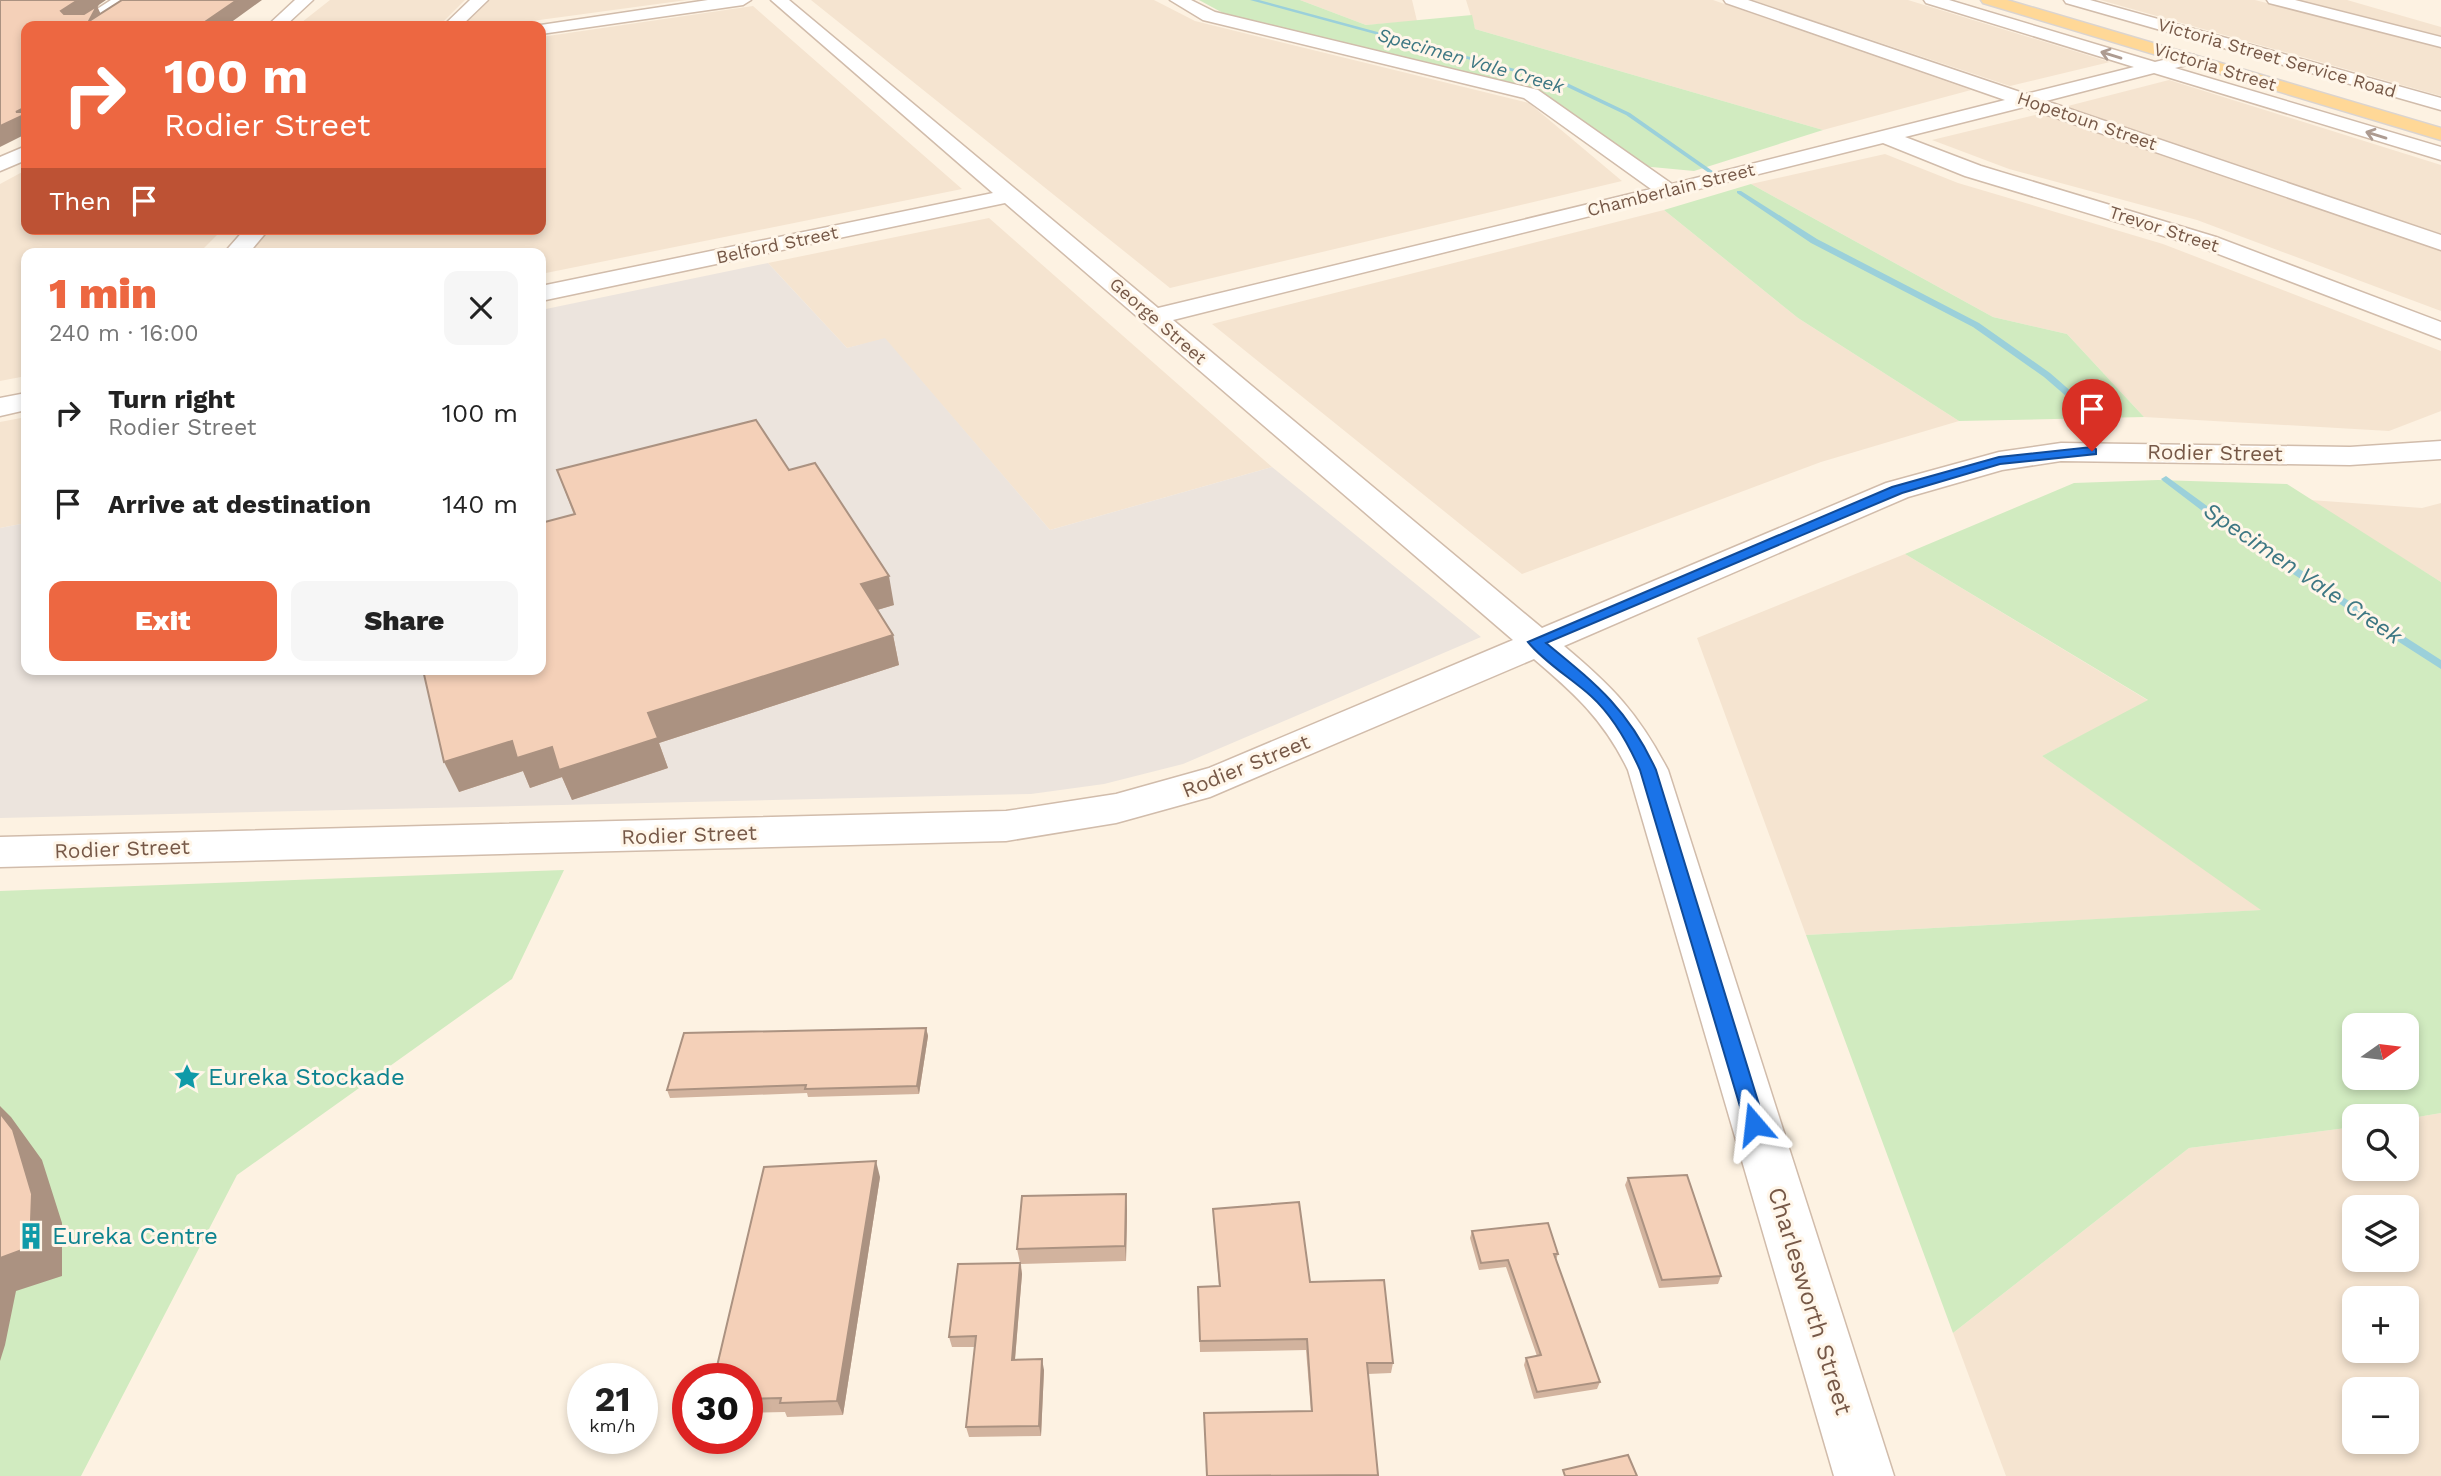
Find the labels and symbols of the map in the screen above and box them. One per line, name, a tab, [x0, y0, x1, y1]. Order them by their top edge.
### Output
street label: Victoria Street Service Road	[2155, 13, 2399, 103]
water label: Specimen Vale Creek	[1375, 23, 1567, 98]
street label: Victoria Street	[2151, 38, 2279, 96]
one-way arrow	[2100, 47, 2122, 60]
street label: Hopetoun Street	[2015, 87, 2160, 154]
one-way arrow	[2365, 127, 2387, 140]
street label: Chamberlain Street	[1585, 158, 1757, 220]
street label: Trevor Street	[2107, 201, 2222, 256]
street label: Belford Street	[714, 221, 840, 268]
street label: George Street	[1106, 273, 1211, 369]
pin	[2062, 379, 2122, 451]
street label: Rodier Street	[2147, 439, 2283, 466]
water label: Specimen Vale Creek	[2198, 497, 2408, 651]
street label: Rodier Street	[1178, 728, 1314, 803]
street label: Rodier Street	[621, 820, 757, 849]
street label: Rodier Street	[54, 834, 190, 863]
north arrow	[2342, 1013, 2418, 1090]
place icon: Eureka Stockade	[172, 1062, 202, 1092]
place label: Eureka Stockade	[208, 1063, 405, 1091]
position arrow	[1717, 1087, 1791, 1161]
street label: Charlesworth Street	[1762, 1184, 1858, 1418]
building icon: Eureka Centre	[16, 1221, 46, 1251]
place label: Eureka Centre	[52, 1222, 218, 1250]
speed limit sign: 30	[672, 1363, 763, 1454]

